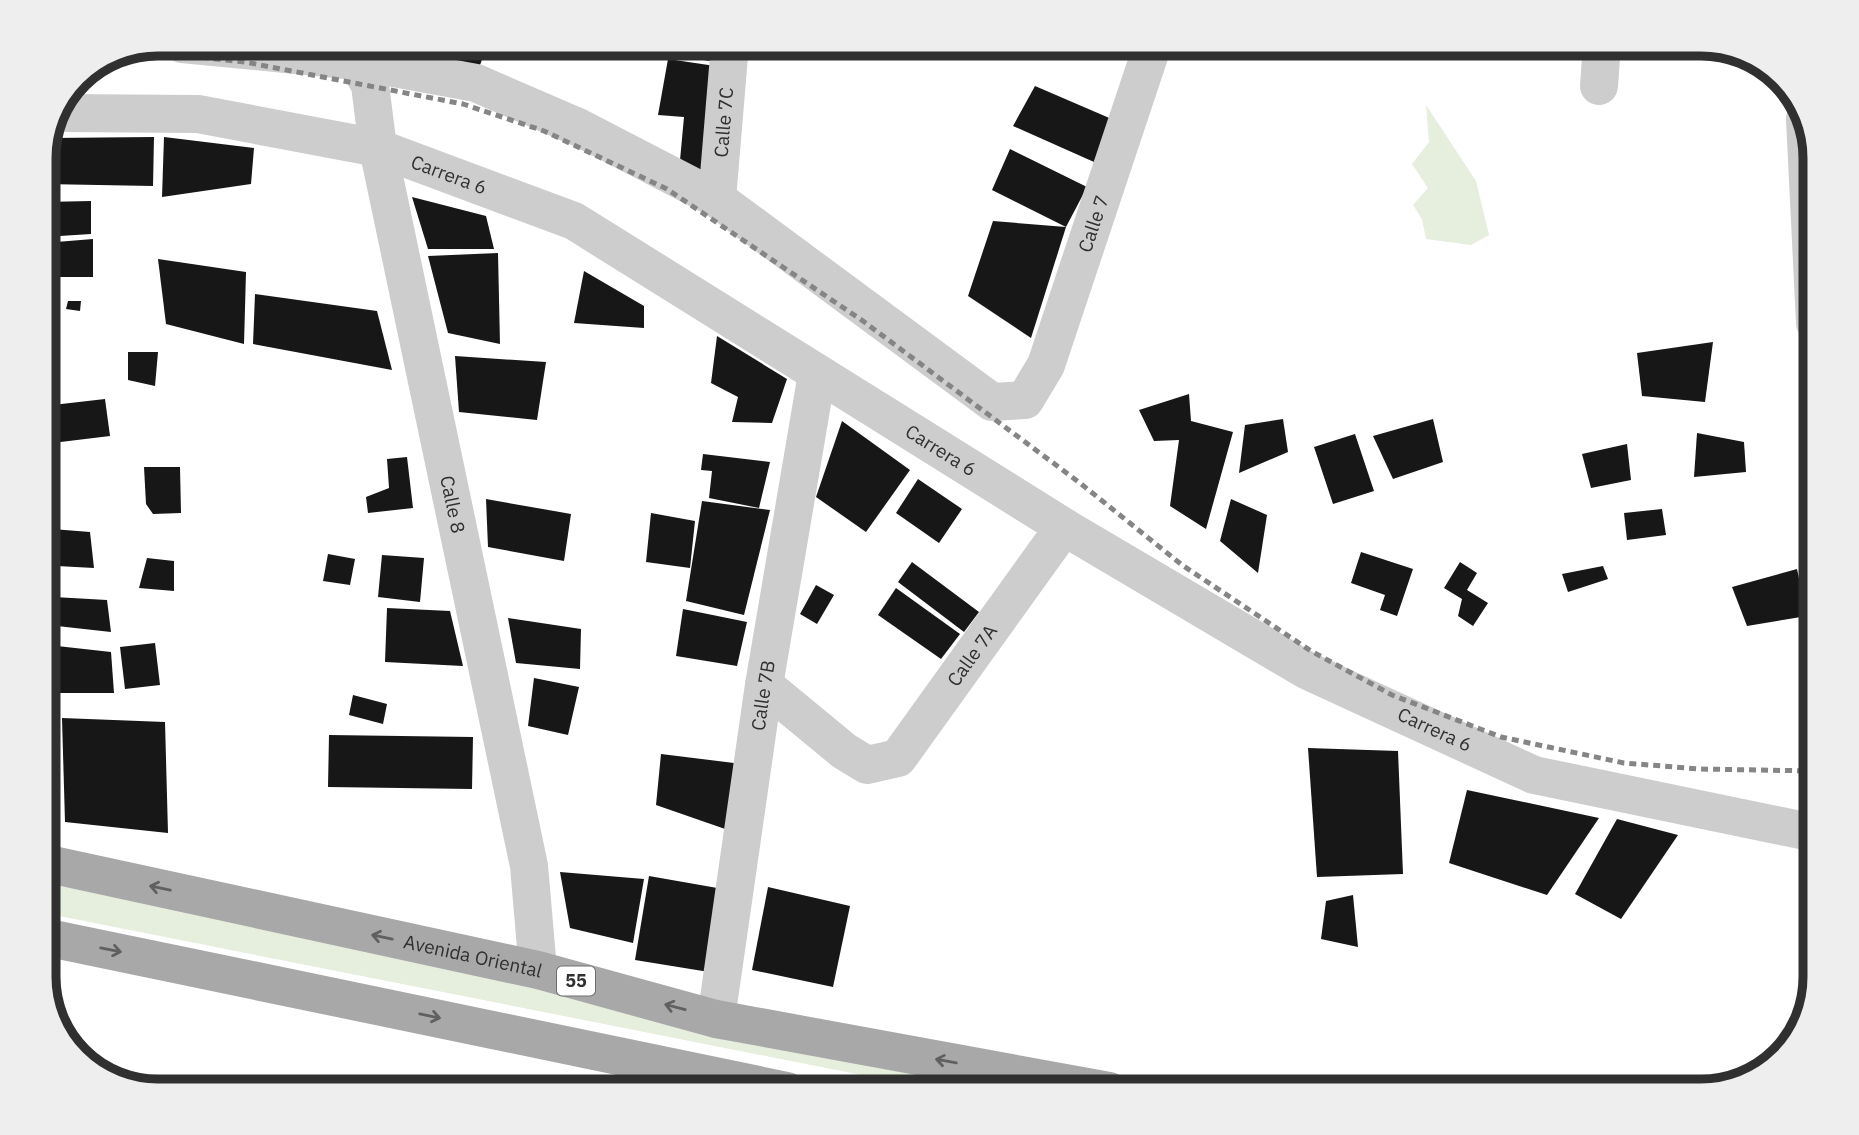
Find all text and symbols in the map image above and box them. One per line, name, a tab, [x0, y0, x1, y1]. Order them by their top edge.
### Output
street label: Calle 7C	[709, 86, 738, 158]
street label: Carrera 6	[408, 149, 490, 200]
street label: Calle 7	[1072, 192, 1114, 255]
street label: Carrera 6	[901, 419, 981, 481]
street label: Calle 8	[435, 473, 471, 536]
street label: Calle 7A	[941, 619, 1002, 691]
street label: Calle 7B	[746, 658, 780, 732]
street label: Carrera 6	[1394, 702, 1476, 757]
one-way arrow	[149, 881, 172, 895]
one-way arrow	[371, 929, 394, 943]
street label: Avenida Oriental	[402, 929, 545, 983]
one-way arrow	[99, 944, 122, 957]
road number: 55	[557, 966, 595, 996]
one-way arrow	[664, 1000, 686, 1013]
one-way arrow	[418, 1010, 441, 1024]
one-way arrow	[935, 1054, 958, 1067]

